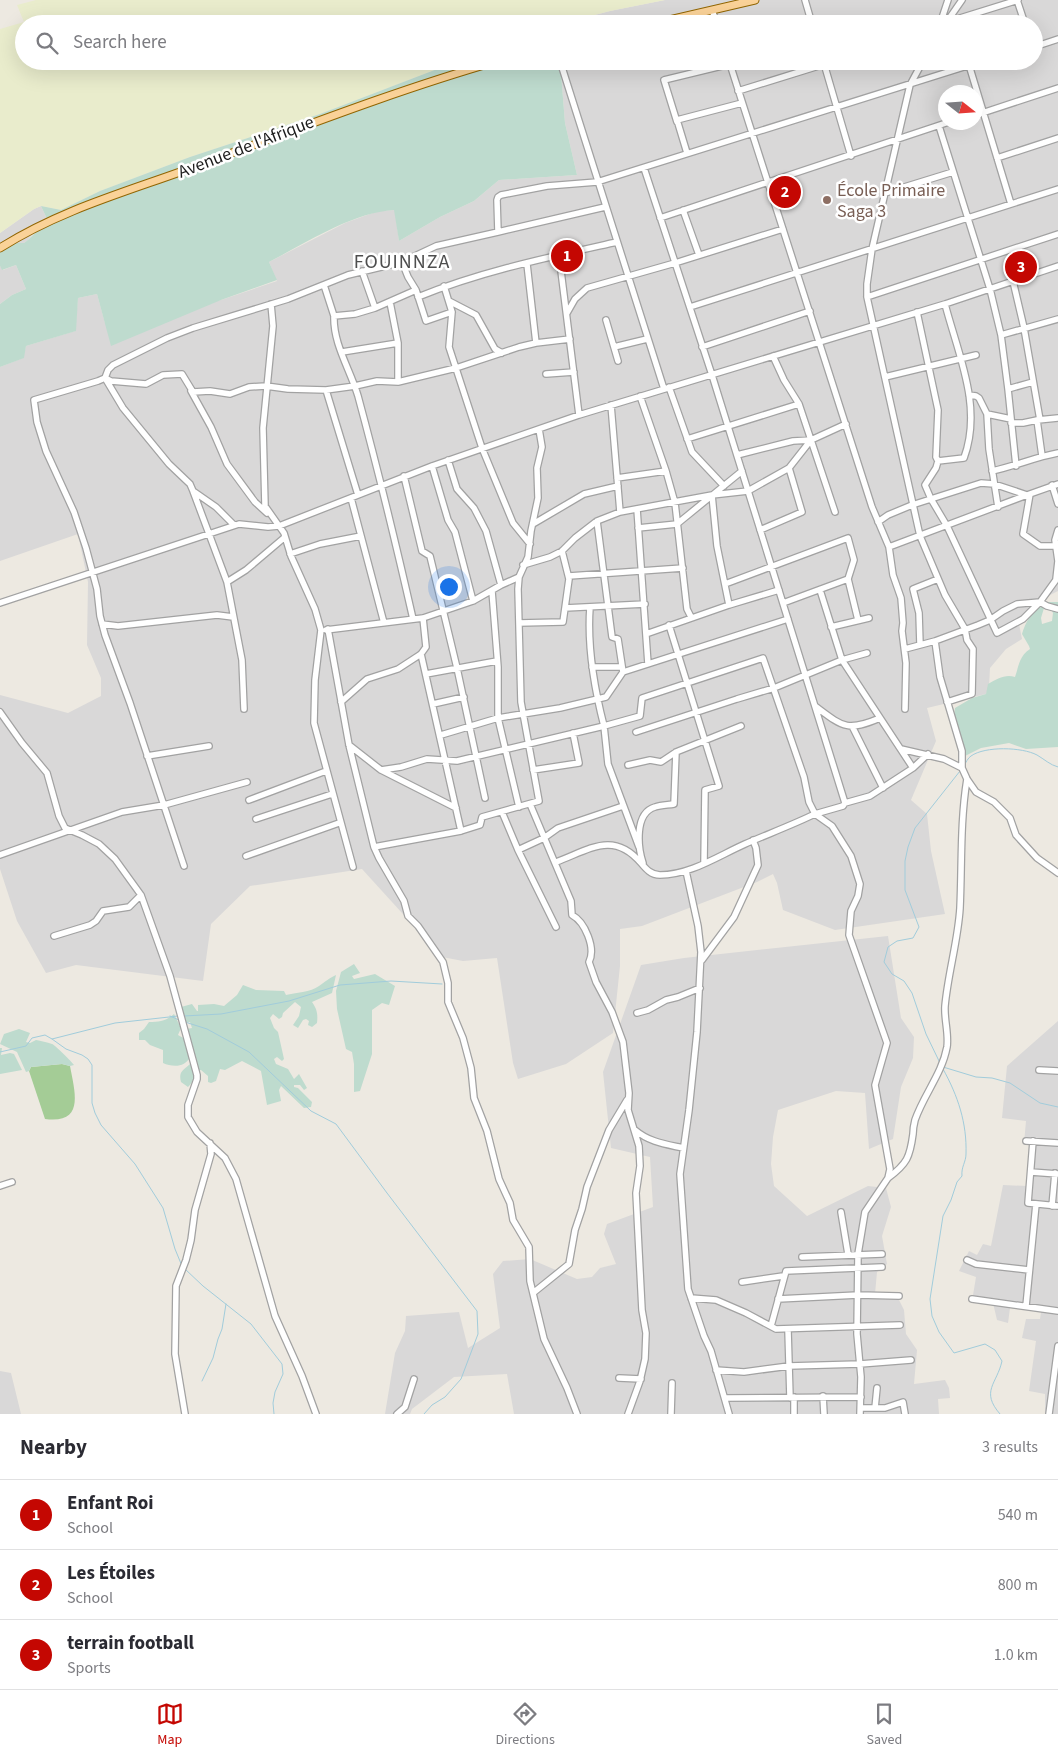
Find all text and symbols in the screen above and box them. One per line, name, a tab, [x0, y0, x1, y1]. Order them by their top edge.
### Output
search box	[15, 15, 1043, 70]
icon: search	[33, 29, 61, 57]
text: Search here	[73, 29, 167, 56]
north arrow	[938, 85, 983, 130]
street label: Avenue de l'Afrique	[174, 110, 318, 184]
pin: 2	[769, 173, 801, 211]
place label: École Primaire Saga 3	[837, 178, 945, 224]
marker: École Primaire Saga 3	[821, 194, 833, 206]
pin: 1	[551, 237, 583, 275]
district label: FOUINNZA	[354, 248, 450, 276]
pin: 3	[1005, 248, 1037, 286]
your location	[436, 574, 462, 600]
text: Nearby	[20, 1432, 87, 1462]
text: 3 results	[982, 1436, 1038, 1458]
text: Enfant Roi	[67, 1490, 154, 1517]
text: 1	[32, 1504, 40, 1526]
text: 540 m	[998, 1504, 1038, 1526]
text: School	[67, 1517, 113, 1539]
text: Les Étoiles	[67, 1560, 155, 1587]
text: 2	[32, 1574, 40, 1596]
text: 800 m	[998, 1574, 1038, 1596]
text: School	[67, 1587, 113, 1609]
text: terrain football	[67, 1630, 194, 1657]
text: 3	[32, 1644, 40, 1666]
text: 1.0 km	[994, 1644, 1038, 1666]
text: Sports	[67, 1657, 111, 1679]
tab: Map	[156, 1700, 184, 1750]
tab: Directions	[496, 1700, 555, 1750]
tab: Saved	[866, 1700, 902, 1750]

